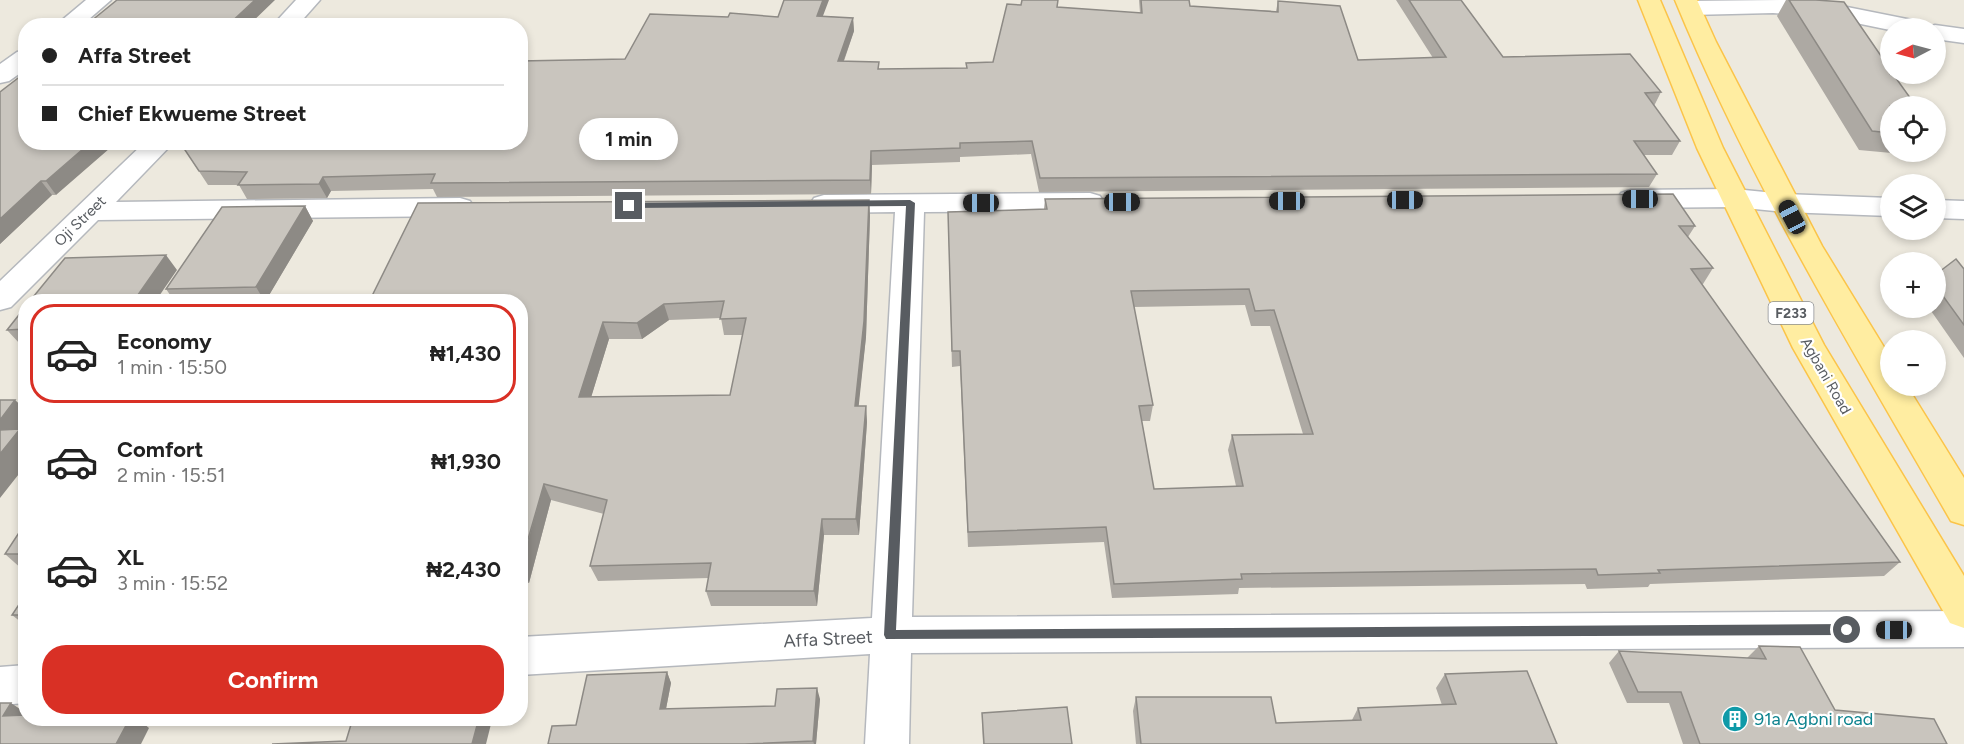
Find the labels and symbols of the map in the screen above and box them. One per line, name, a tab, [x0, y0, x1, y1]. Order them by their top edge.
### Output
north arrow	[1880, 18, 1946, 84]
callout: 1 min	[580, 119, 678, 161]
car	[1622, 190, 1658, 208]
car	[1387, 191, 1423, 209]
street label: Oji Street	[50, 192, 110, 250]
route end	[615, 192, 642, 219]
car	[1269, 192, 1305, 210]
car	[1104, 193, 1140, 211]
car	[963, 194, 999, 212]
car	[1776, 197, 1808, 237]
road number: F233	[1768, 302, 1814, 324]
street label: Agbani Road	[1797, 335, 1855, 417]
route start	[1833, 616, 1860, 643]
car	[1876, 621, 1912, 639]
street label: Affa Street	[783, 626, 873, 652]
building icon: 91a Agbni road	[1720, 704, 1750, 734]
place label: 91a Agbni road	[1754, 708, 1873, 730]

